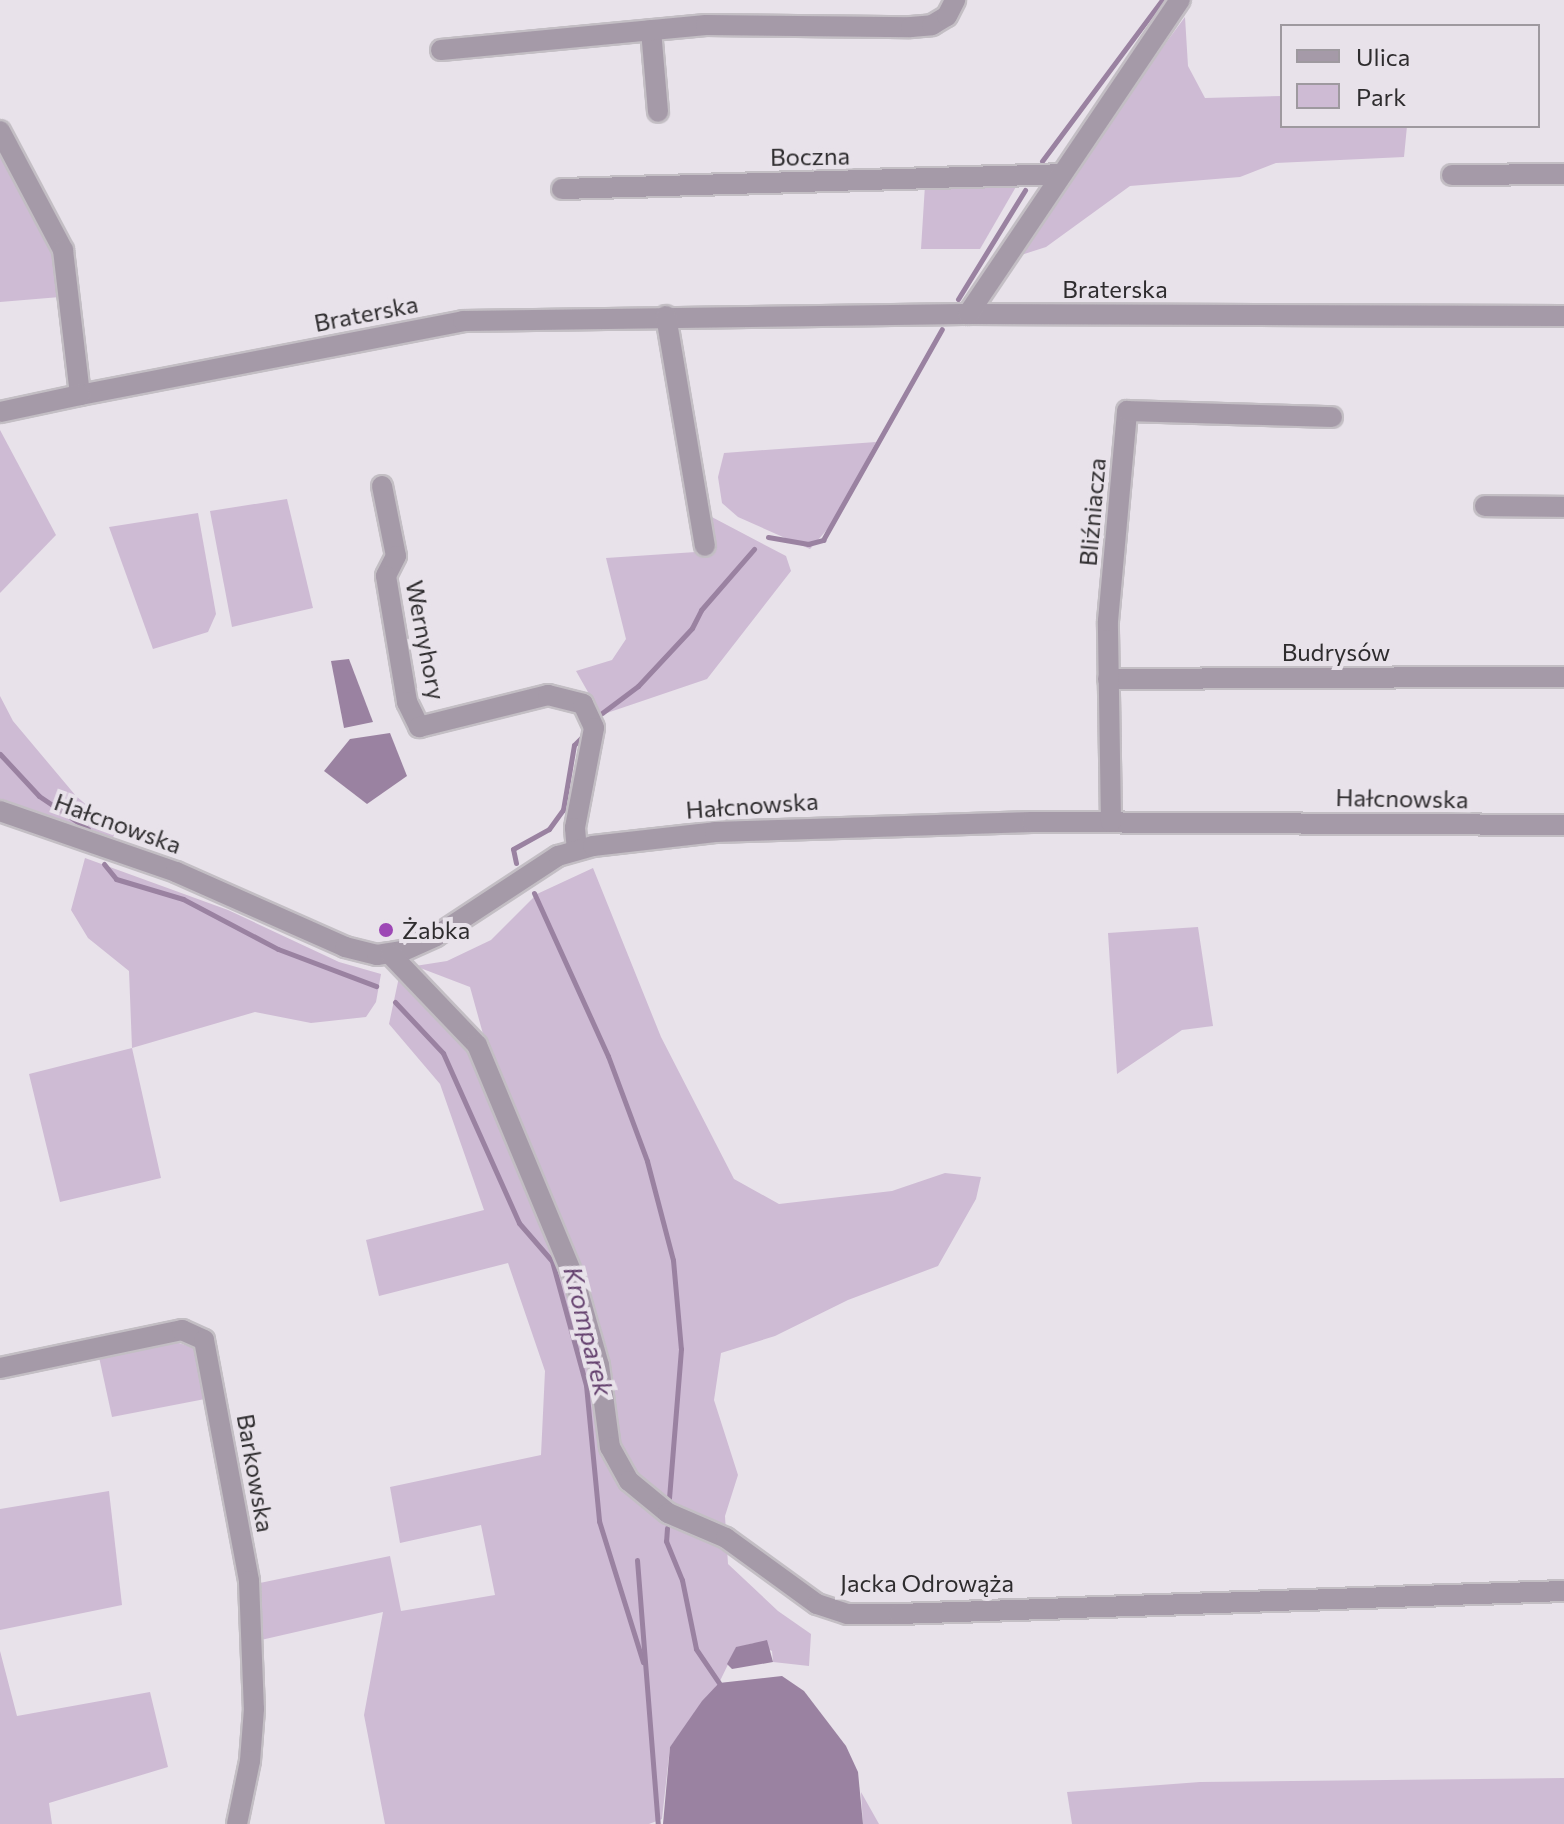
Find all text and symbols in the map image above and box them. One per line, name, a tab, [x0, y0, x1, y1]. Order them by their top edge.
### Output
legend	[1280, 24, 1540, 128]
text: Ulica	[1356, 42, 1410, 71]
text: Park	[1356, 82, 1406, 111]
street label: Boczna	[770, 141, 850, 171]
street label: Braterska	[1062, 275, 1168, 303]
street label: Braterska	[312, 289, 420, 337]
street label: Bliźniacza	[1073, 457, 1111, 567]
street label: Wernyhory	[400, 578, 452, 702]
street label: Budrysów	[1282, 638, 1390, 666]
street label: Hałcnowska	[1335, 782, 1469, 814]
street label: Hałcnowska	[685, 786, 819, 824]
street label: Hałcnowska	[51, 787, 185, 859]
place label: Żabka	[402, 916, 470, 944]
marker: Żabka	[377, 921, 395, 939]
water label: Kromparek	[558, 1263, 620, 1399]
street label: Barkowska	[231, 1412, 281, 1534]
street label: Jacka Odrowąża	[840, 1569, 1014, 1597]

